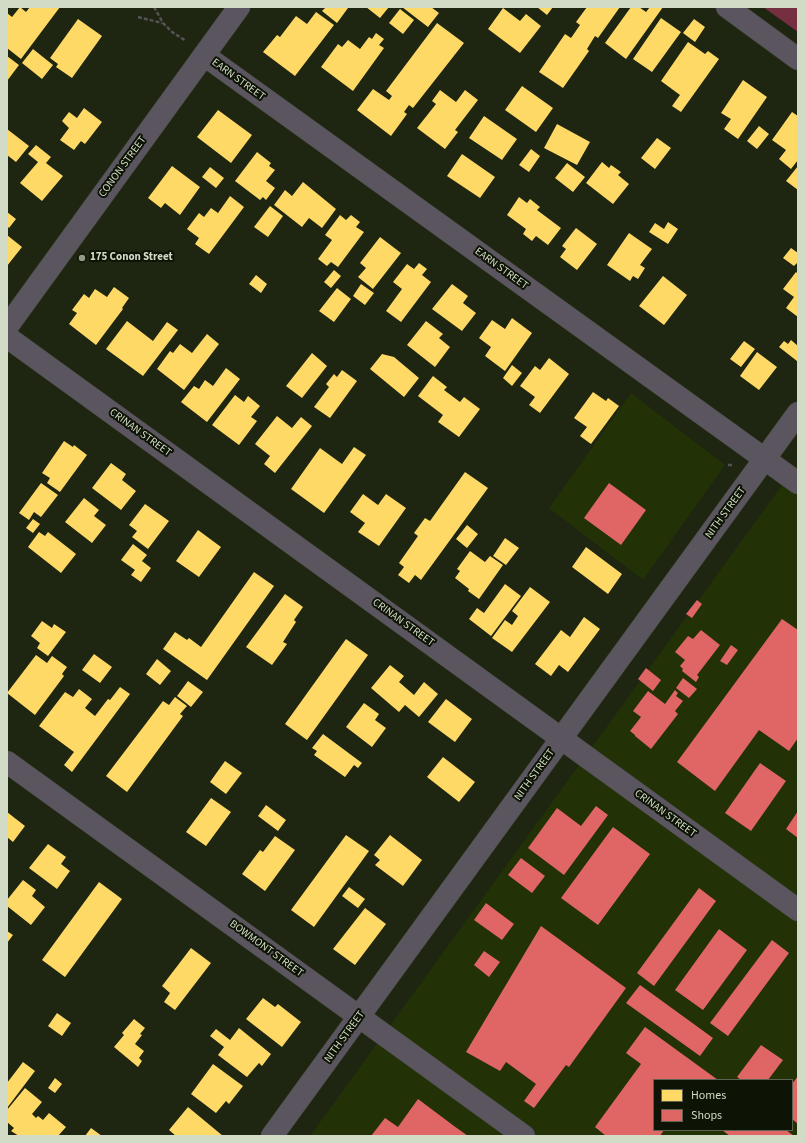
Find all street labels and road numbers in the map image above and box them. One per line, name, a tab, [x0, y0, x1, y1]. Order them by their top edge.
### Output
street label: EARN STREET	[209, 56, 267, 104]
street label: CONON STREET	[96, 134, 150, 200]
street label: EARN STREET	[472, 245, 530, 293]
street label: CRINAN STREET	[107, 406, 173, 460]
street label: NITH STREET	[703, 485, 749, 541]
street label: CRINAN STREET	[370, 596, 436, 650]
street label: NITH STREET	[512, 747, 558, 803]
street label: CRINAN STREET	[632, 787, 698, 841]
street label: BOWMONT STREET	[226, 918, 306, 980]
street label: NITH STREET	[322, 1009, 368, 1065]

